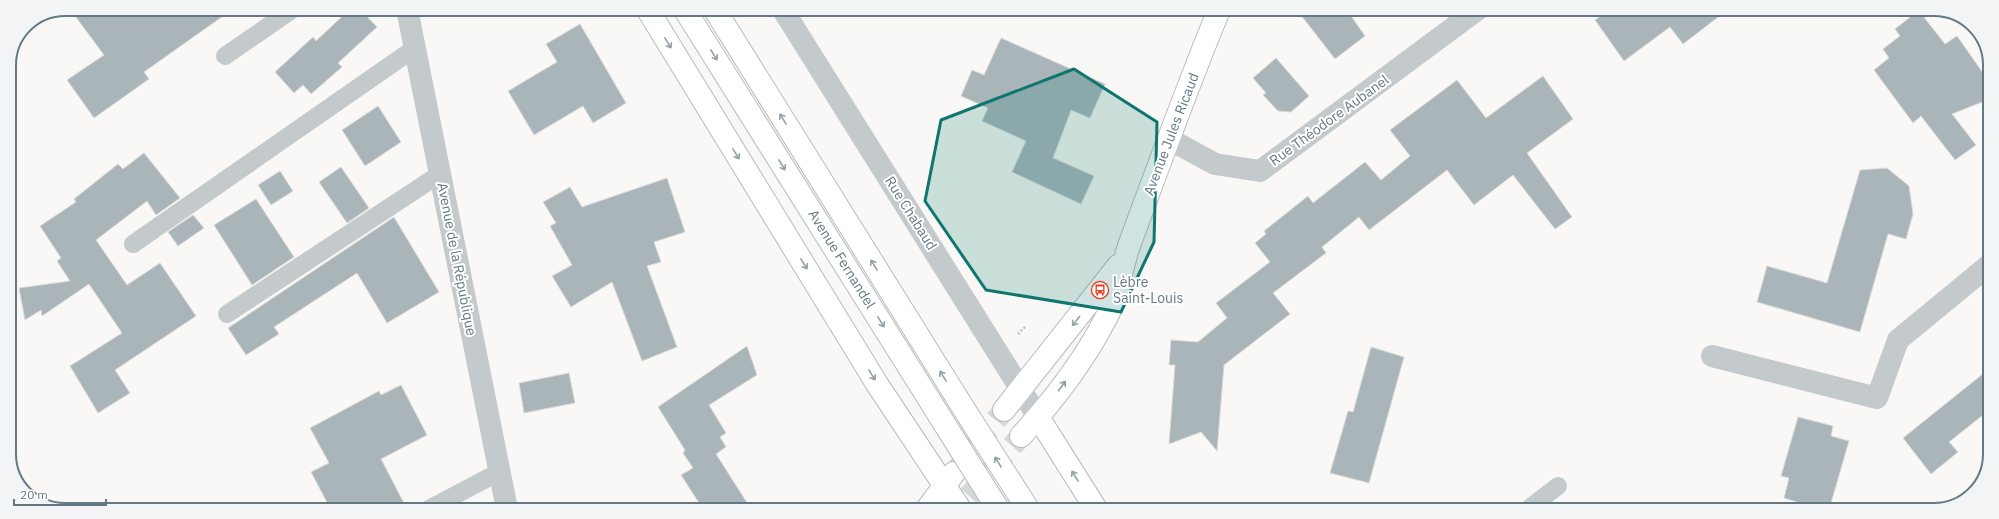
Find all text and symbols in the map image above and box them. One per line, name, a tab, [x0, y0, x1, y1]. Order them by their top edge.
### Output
one-way arrow	[665, 37, 673, 49]
one-way arrow	[709, 49, 718, 60]
street label: Avenue Jules Ricaud	[1139, 70, 1203, 198]
street label: Rue Théodore Aubanel	[1266, 70, 1392, 169]
one-way arrow	[779, 113, 787, 125]
one-way arrow	[732, 148, 740, 159]
one-way arrow	[779, 159, 787, 171]
street label: Rue Chabaud	[881, 173, 941, 253]
street label: Avenue de la République	[433, 181, 481, 337]
street label: Avenue Fernandel	[804, 206, 880, 312]
one-way arrow	[800, 259, 808, 270]
one-way arrow	[870, 259, 878, 271]
place label: Lèbre Saint-Louis	[1113, 273, 1183, 307]
bus stop icon: Lèbre Saint-Louis	[1090, 280, 1110, 300]
one-way arrow	[1072, 315, 1080, 326]
one-way arrow	[877, 316, 885, 327]
one-way arrow	[868, 369, 876, 380]
one-way arrow	[939, 370, 947, 381]
one-way arrow	[1058, 380, 1066, 391]
one-way arrow	[994, 457, 1002, 468]
one-way arrow	[1071, 470, 1079, 482]
scale bar	[14, 481, 106, 507]
text: 20 m	[20, 487, 48, 502]

